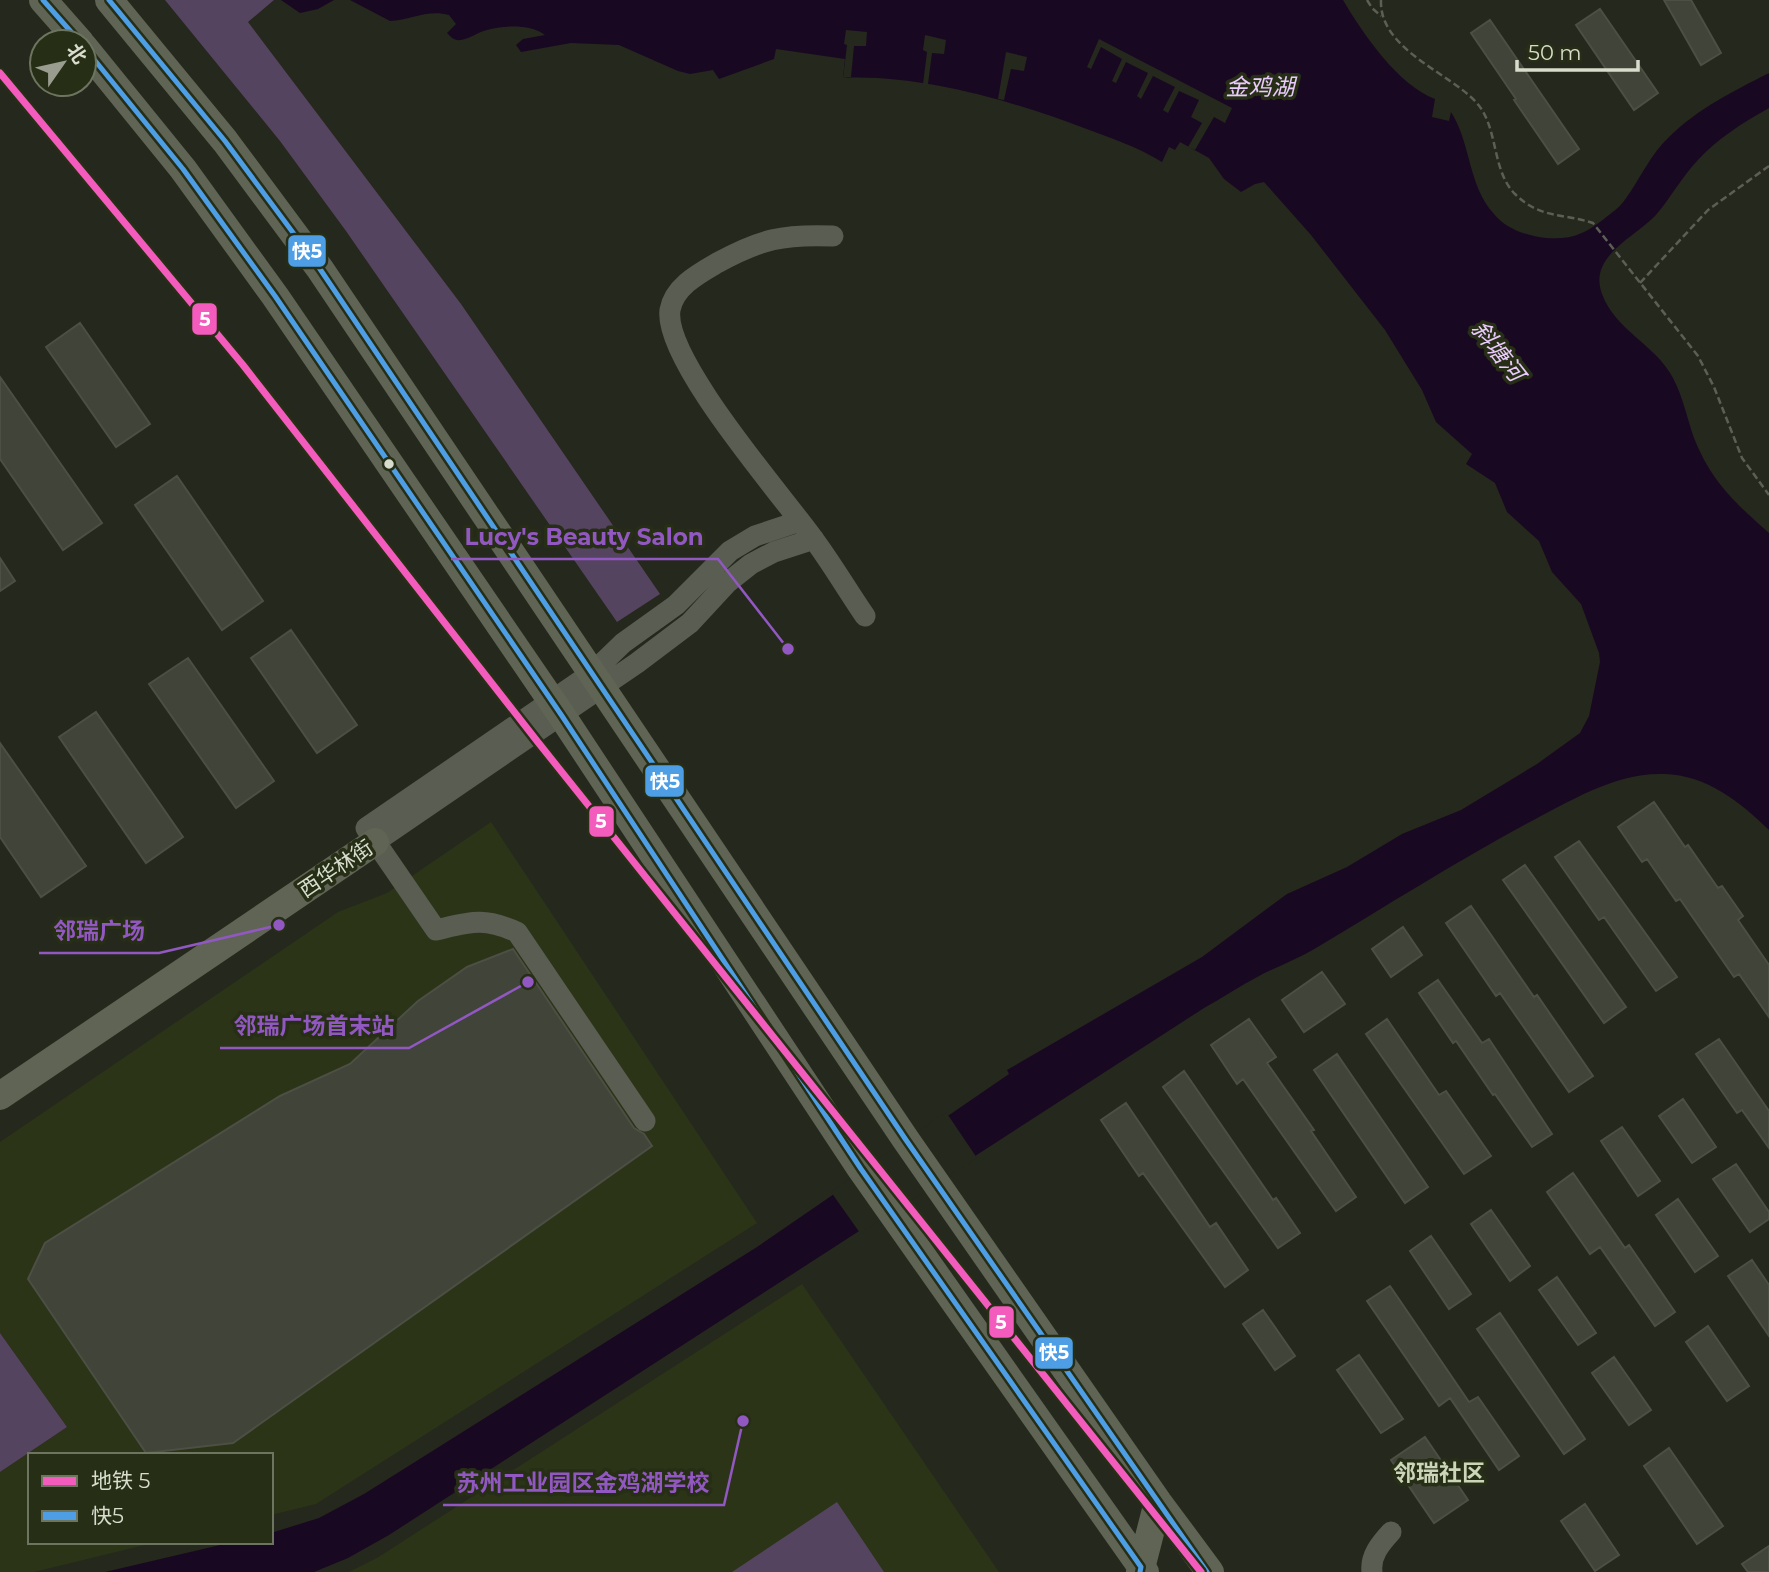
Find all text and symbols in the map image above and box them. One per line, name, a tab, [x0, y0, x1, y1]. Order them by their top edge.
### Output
north arrow	[28, 28, 98, 98]
scale bar	[1517, 28, 1638, 72]
text: 北	[62, 39, 92, 68]
text: 50 m	[1528, 40, 1582, 65]
water label: 金鸡湖	[1226, 73, 1298, 101]
line badge: 快5	[287, 234, 327, 268]
text: 快5	[292, 240, 322, 263]
line badge: 5	[191, 302, 218, 336]
text: 5	[199, 308, 211, 331]
water label: 斜塘河	[1466, 315, 1533, 390]
unlabelled marker	[382, 457, 396, 471]
callout: Lucy's Beauty Salon	[451, 515, 718, 559]
text: Lucy's Beauty Salon	[464, 523, 704, 551]
line badge: 快5	[644, 764, 685, 798]
text: 快5	[650, 770, 680, 793]
line badge: 5	[588, 805, 615, 838]
text: 5	[595, 810, 607, 833]
street label: 西华林街	[294, 835, 378, 902]
callout: 邻瑞广场	[39, 909, 159, 953]
text: 邻瑞广场	[53, 917, 145, 945]
callout: 邻瑞广场首末站	[220, 1004, 409, 1048]
text: 邻瑞广场首末站	[234, 1012, 395, 1040]
line badge: 5	[988, 1305, 1015, 1339]
text: 5	[995, 1311, 1007, 1334]
line badge: 快5	[1034, 1336, 1074, 1370]
text: 快5	[1039, 1341, 1069, 1364]
legend	[28, 1453, 273, 1544]
district label: 邻瑞社区	[1393, 1459, 1485, 1487]
callout: 苏州工业园区金鸡湖学校	[443, 1461, 724, 1505]
text: 地铁 5	[91, 1468, 151, 1493]
text: 苏州工业园区金鸡湖学校	[457, 1469, 710, 1497]
text: 快5	[91, 1503, 124, 1528]

